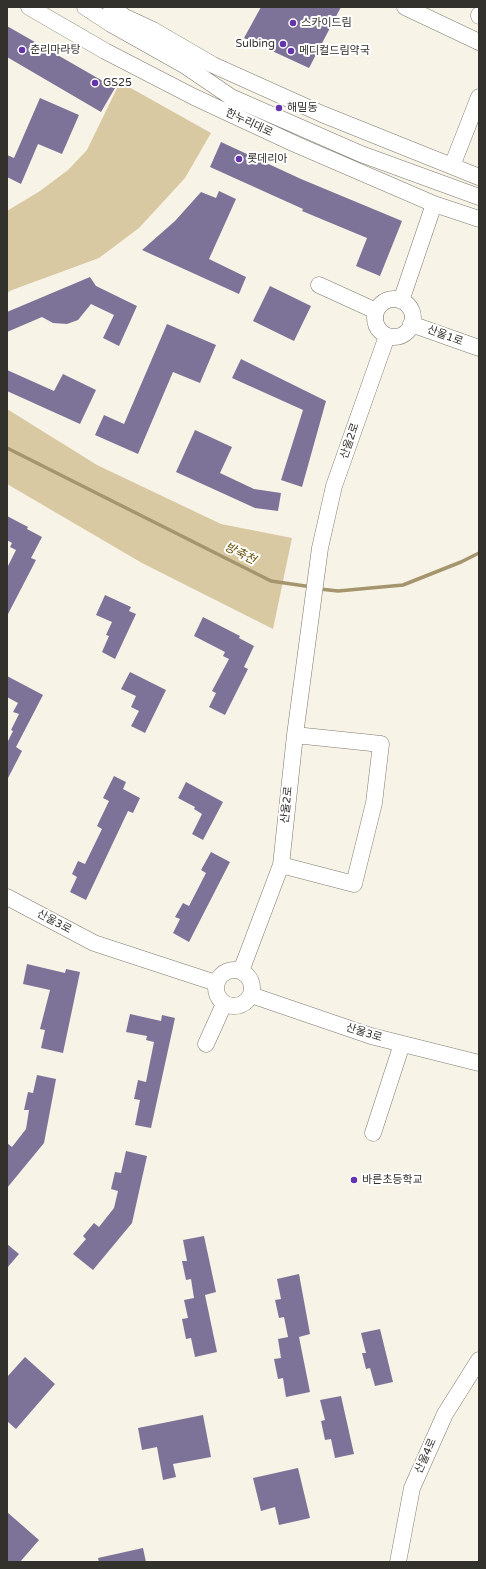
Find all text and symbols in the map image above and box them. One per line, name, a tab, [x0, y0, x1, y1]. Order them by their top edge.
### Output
place label: 스카이드림	[301, 16, 352, 30]
marker: 스카이드림	[288, 18, 298, 28]
place label: Sulbing	[236, 37, 275, 51]
marker: Sulbing	[278, 39, 288, 49]
place label: 춘리마라탕	[30, 43, 81, 57]
place label: 메디컬드림약국	[299, 44, 370, 58]
marker: 춘리마라탕	[17, 45, 27, 55]
marker: 메디컬드림약국	[286, 46, 296, 56]
place label: GS25	[103, 76, 132, 90]
marker: GS25	[90, 78, 100, 88]
place label: 해밀동	[287, 101, 317, 115]
marker: 해밀동	[274, 103, 284, 113]
street label: 한누리대로	[223, 106, 275, 140]
place label: 롯데리아	[247, 152, 287, 166]
marker: 롯데리아	[234, 154, 244, 164]
street label: 산울1로	[425, 323, 465, 349]
street label: 산울2로	[338, 421, 362, 461]
water label: 방축천	[222, 540, 258, 568]
street label: 산울2로	[278, 786, 296, 824]
street label: 산울3로	[34, 907, 74, 937]
street label: 산울3로	[344, 1021, 384, 1045]
place label: 바른초등학교	[362, 1173, 423, 1187]
marker: 바른초등학교	[349, 1175, 359, 1185]
street label: 산울4로	[412, 1436, 440, 1476]

